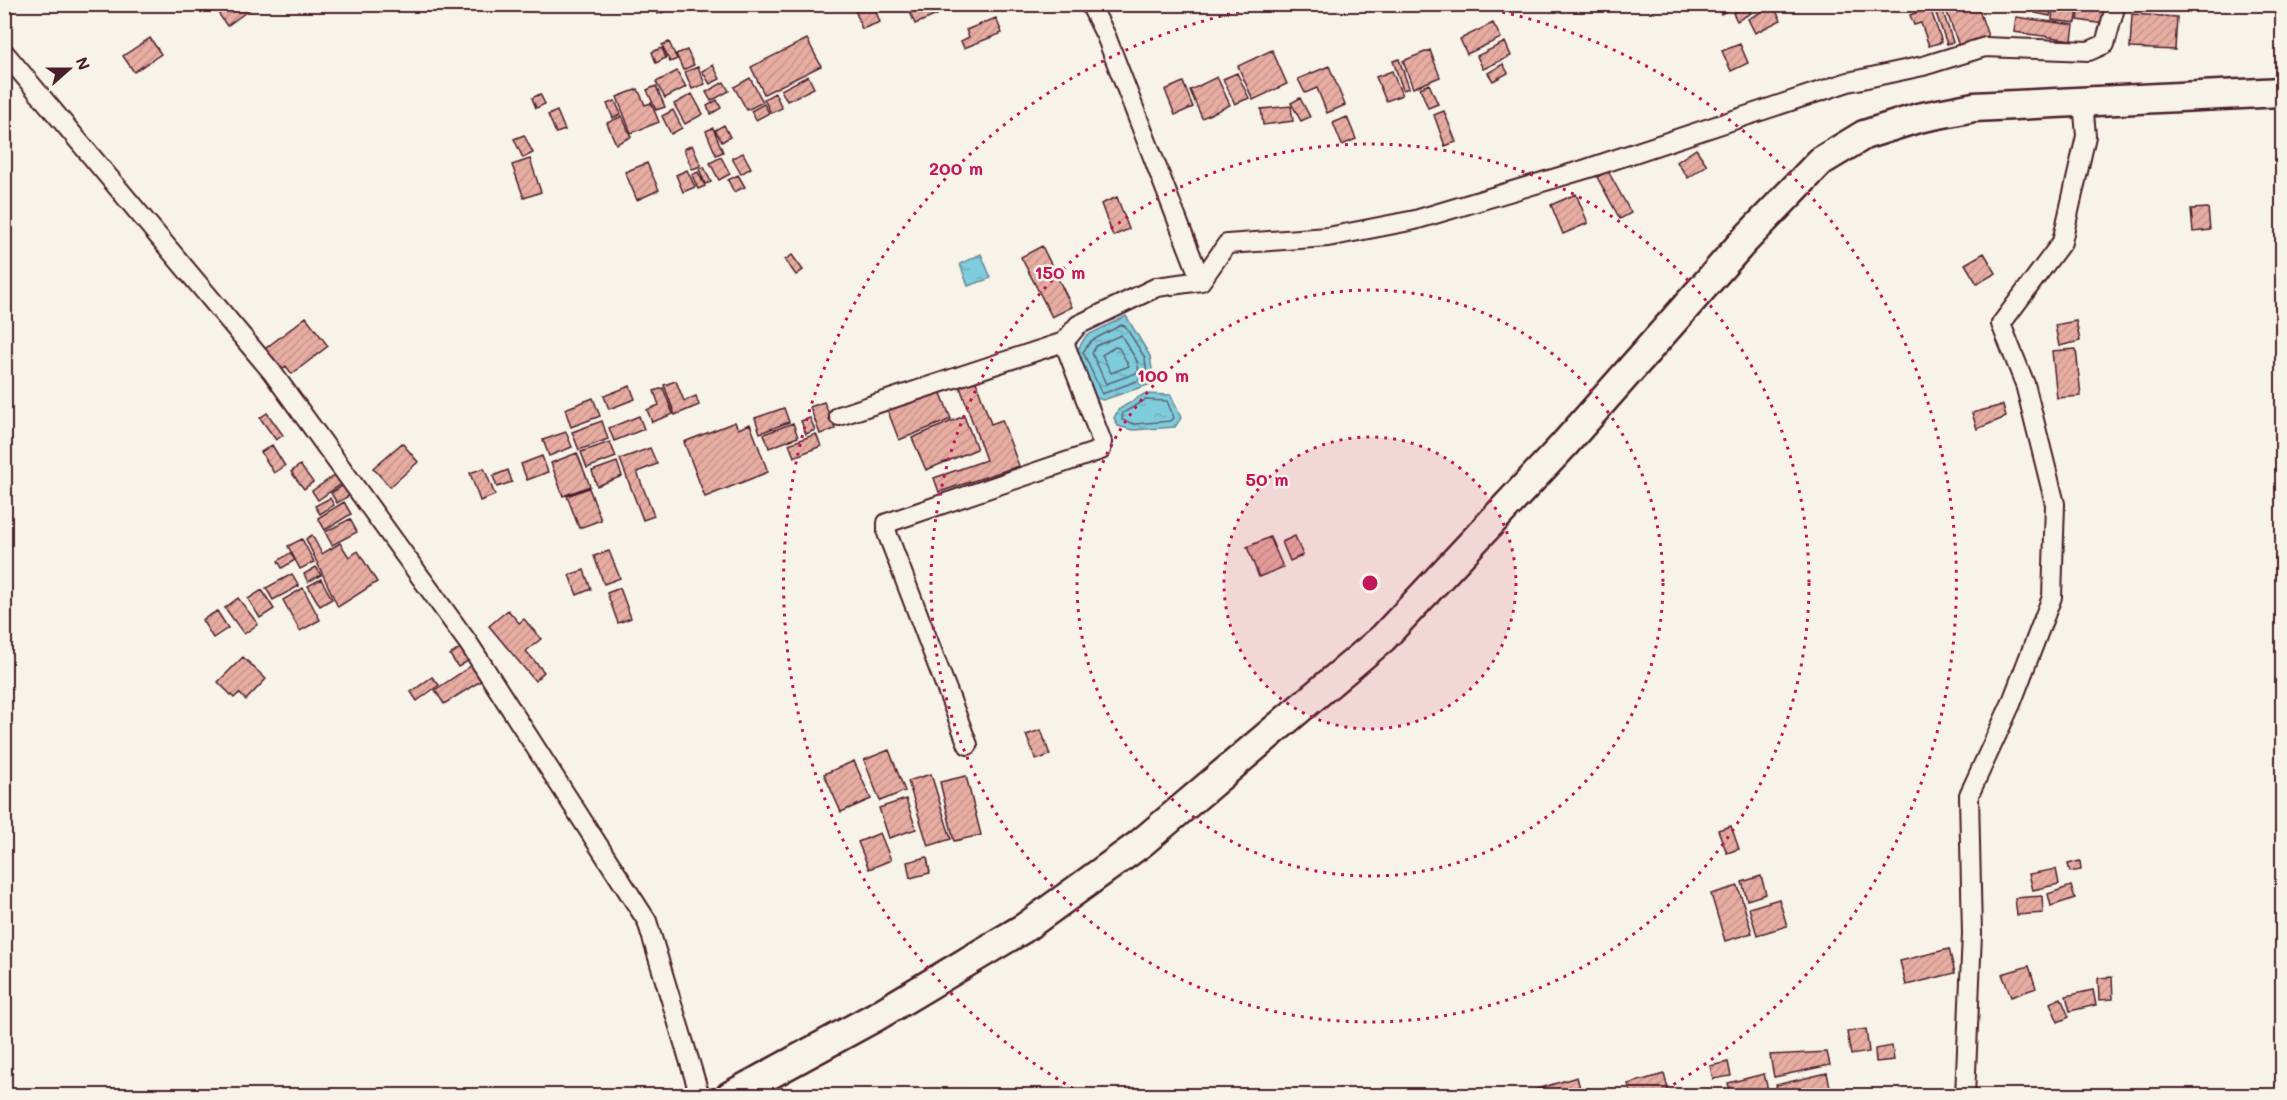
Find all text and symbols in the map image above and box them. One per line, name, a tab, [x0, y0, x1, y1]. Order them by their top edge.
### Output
north arrow	[39, 39, 99, 99]
text: N	[71, 54, 95, 73]
text: 200 m	[929, 156, 983, 180]
text: 150 m	[1035, 260, 1085, 284]
text: 100 m	[1137, 363, 1189, 387]
text: 50 m	[1246, 467, 1288, 491]
centre of rings	[1360, 573, 1380, 593]

